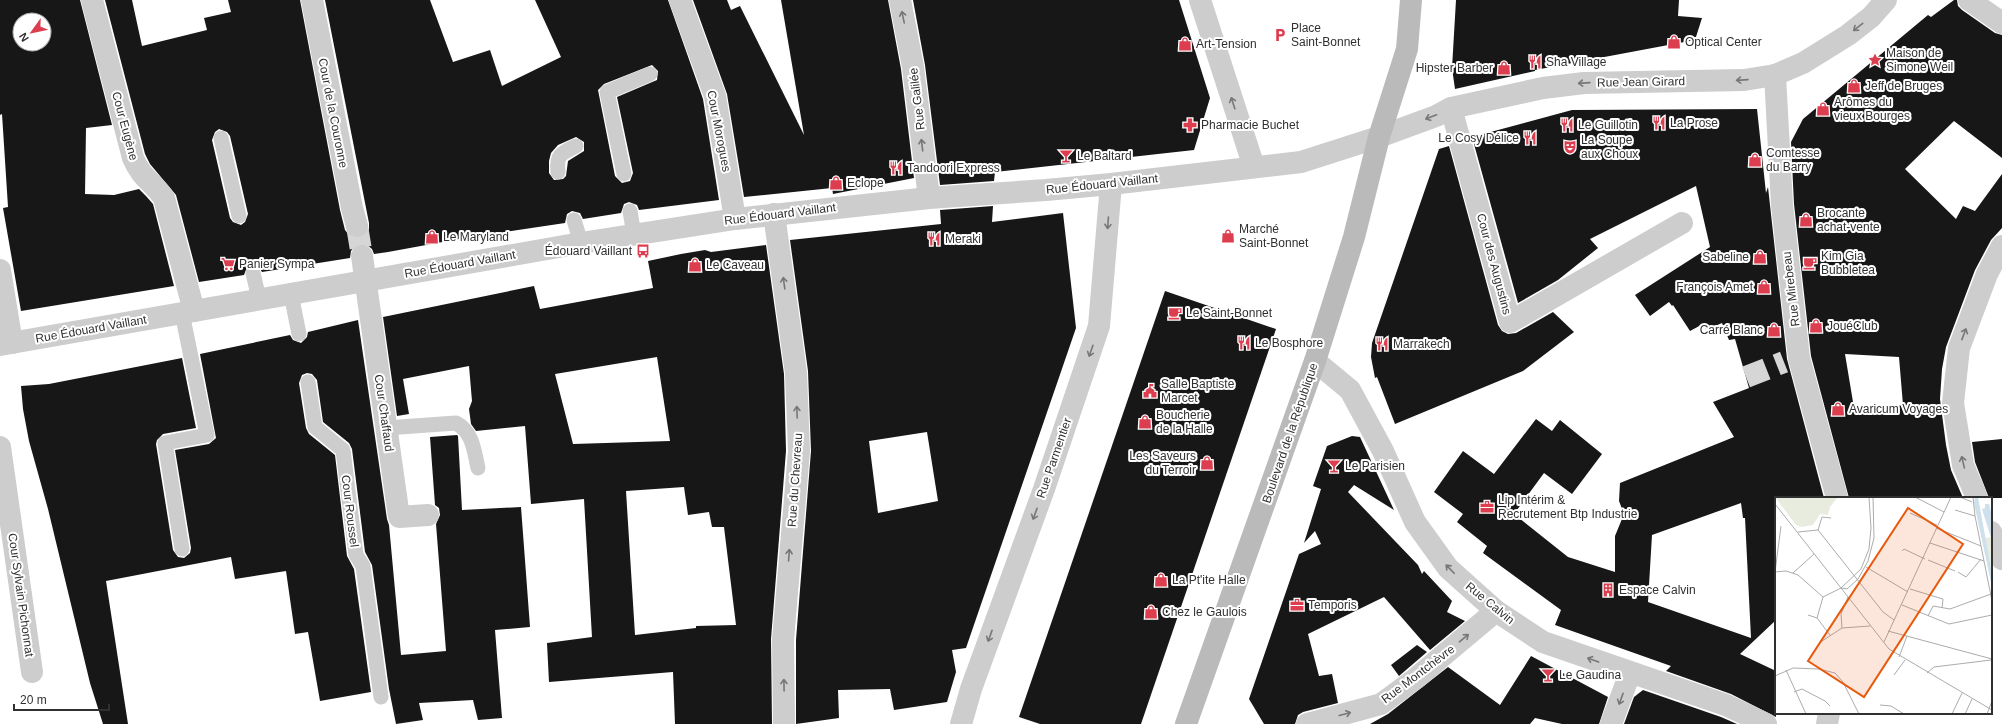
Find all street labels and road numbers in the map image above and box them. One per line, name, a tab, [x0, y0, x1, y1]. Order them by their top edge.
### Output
street label: Cour de la Couronne	[315, 57, 351, 169]
street label: Rue Galilée	[906, 67, 928, 131]
street label: Rue Jean Girard	[1597, 74, 1685, 90]
street label: Cour Morogues	[704, 89, 734, 173]
street label: Cour Eugène	[109, 90, 141, 162]
street label: Rue Édouard Vaillant	[1045, 170, 1159, 197]
street label: Rue Édouard Vaillant	[723, 199, 837, 228]
street label: Cour des Augustins	[1474, 212, 1514, 316]
street label: Rue Édouard Vaillant	[403, 246, 517, 281]
street label: Rue Mirebeau	[1779, 251, 1803, 327]
street label: Rue Édouard Vaillant	[34, 311, 148, 346]
street label: Boulevard de la République	[1259, 361, 1321, 505]
street label: Cour Chaffaud	[372, 373, 396, 453]
street label: Rue Parmentier	[1034, 416, 1074, 500]
street label: Rue du Chevreau	[785, 433, 805, 527]
street label: Cour Roussel	[339, 474, 361, 548]
street label: Cour Sylvain Pichonnat	[5, 532, 37, 658]
street label: Rue Calvin	[1463, 579, 1517, 627]
street label: Rue Montchèvre	[1379, 642, 1458, 706]

